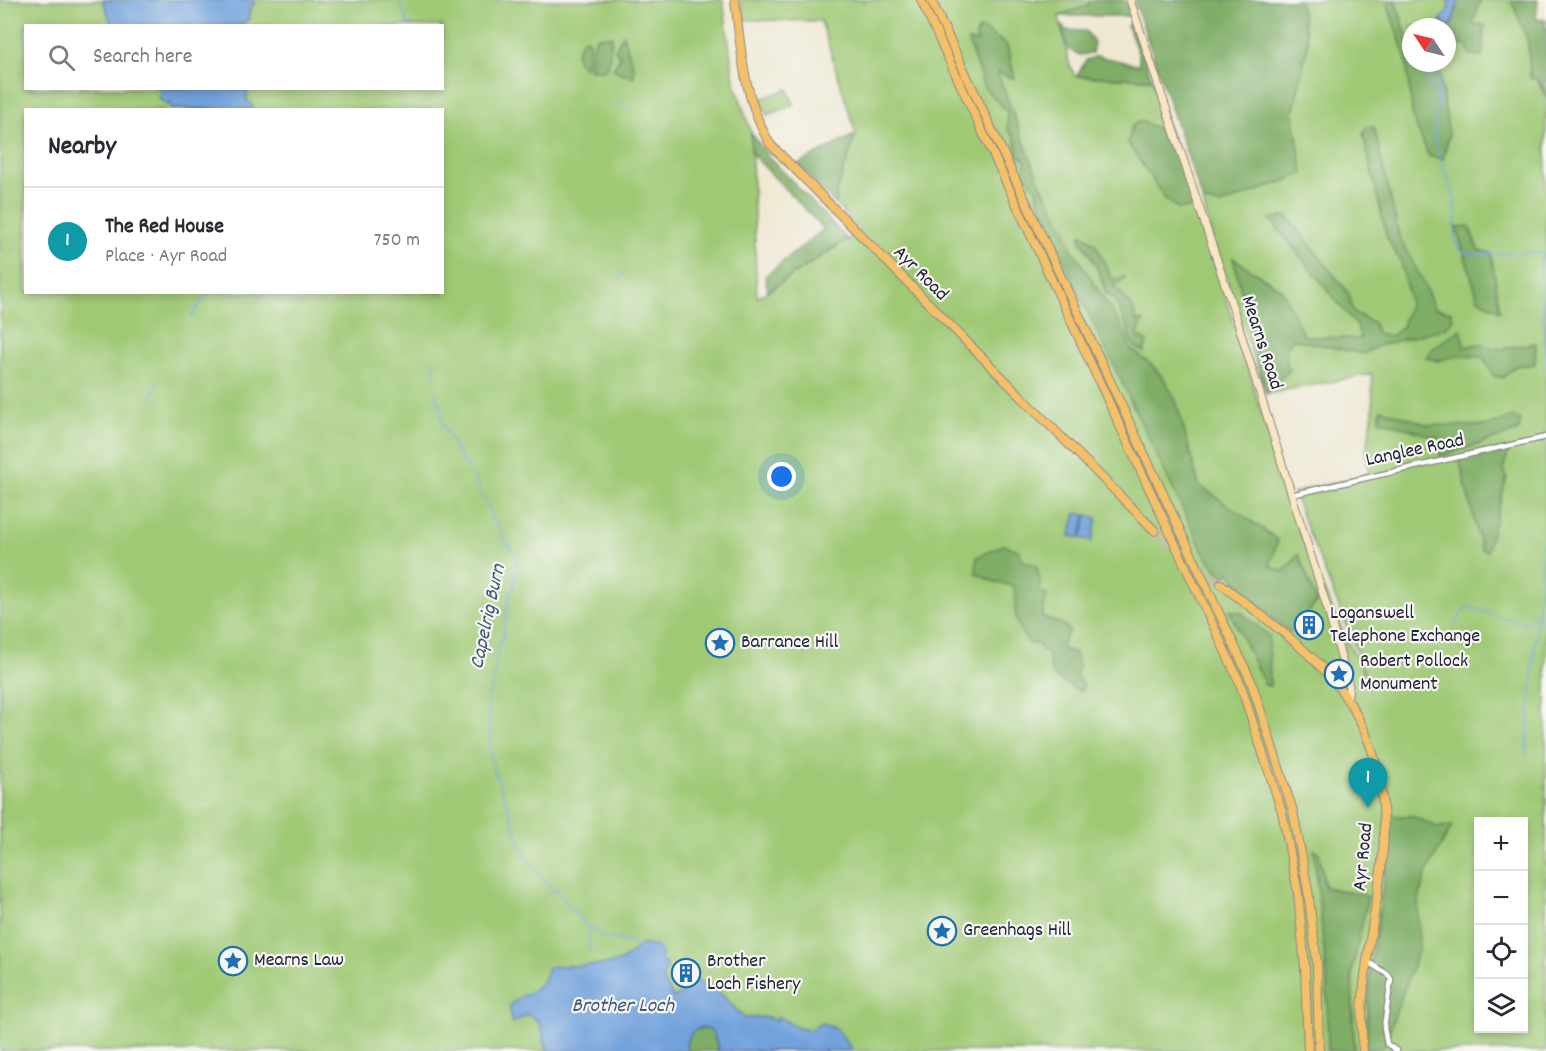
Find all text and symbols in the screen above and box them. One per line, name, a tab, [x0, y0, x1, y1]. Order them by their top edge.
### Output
north arrow	[1402, 18, 1456, 72]
search box	[24, 24, 444, 90]
icon: search	[45, 41, 78, 74]
text: Search here	[93, 42, 192, 73]
text: Nearby	[48, 129, 116, 166]
text: The Red House	[105, 212, 224, 243]
text: 1	[65, 227, 70, 255]
text: 750 m	[374, 227, 420, 255]
street label: Ayr Road	[886, 240, 954, 308]
text: Place · Ayr Road	[105, 243, 227, 271]
street label: Mearns Road	[1233, 293, 1289, 393]
street label: Langlee Road	[1363, 427, 1467, 475]
your location	[767, 462, 796, 491]
water label: Capelrig Burn	[463, 561, 515, 672]
place label: Loganswell Telephone Exchange	[1330, 600, 1480, 651]
building icon: Loganswell Telephone Exchange	[1293, 609, 1325, 641]
place icon: Barrance Hill	[704, 627, 736, 659]
place label: Barrance Hill	[741, 629, 838, 657]
place label: Robert Pollock Monument	[1360, 648, 1468, 699]
place icon: Robert Pollock Monument	[1323, 658, 1355, 690]
pin: 1	[1348, 758, 1388, 808]
map controls	[1474, 817, 1528, 1033]
button: +	[1474, 817, 1528, 871]
street label: Ayr Road	[1347, 822, 1381, 892]
button: −	[1474, 871, 1528, 925]
place icon: Greenhags Hill	[926, 915, 958, 947]
place label: Greenhags Hill	[963, 917, 1071, 945]
button: locate	[1474, 925, 1528, 979]
place icon: Mearns Law	[217, 945, 249, 977]
place label: Mearns Law	[254, 947, 344, 975]
place label: Brother Loch Fishery	[707, 948, 801, 999]
building icon: Brother Loch Fishery	[670, 957, 702, 989]
button: layers	[1474, 979, 1528, 1033]
water label: Brother Loch	[572, 992, 676, 1022]

